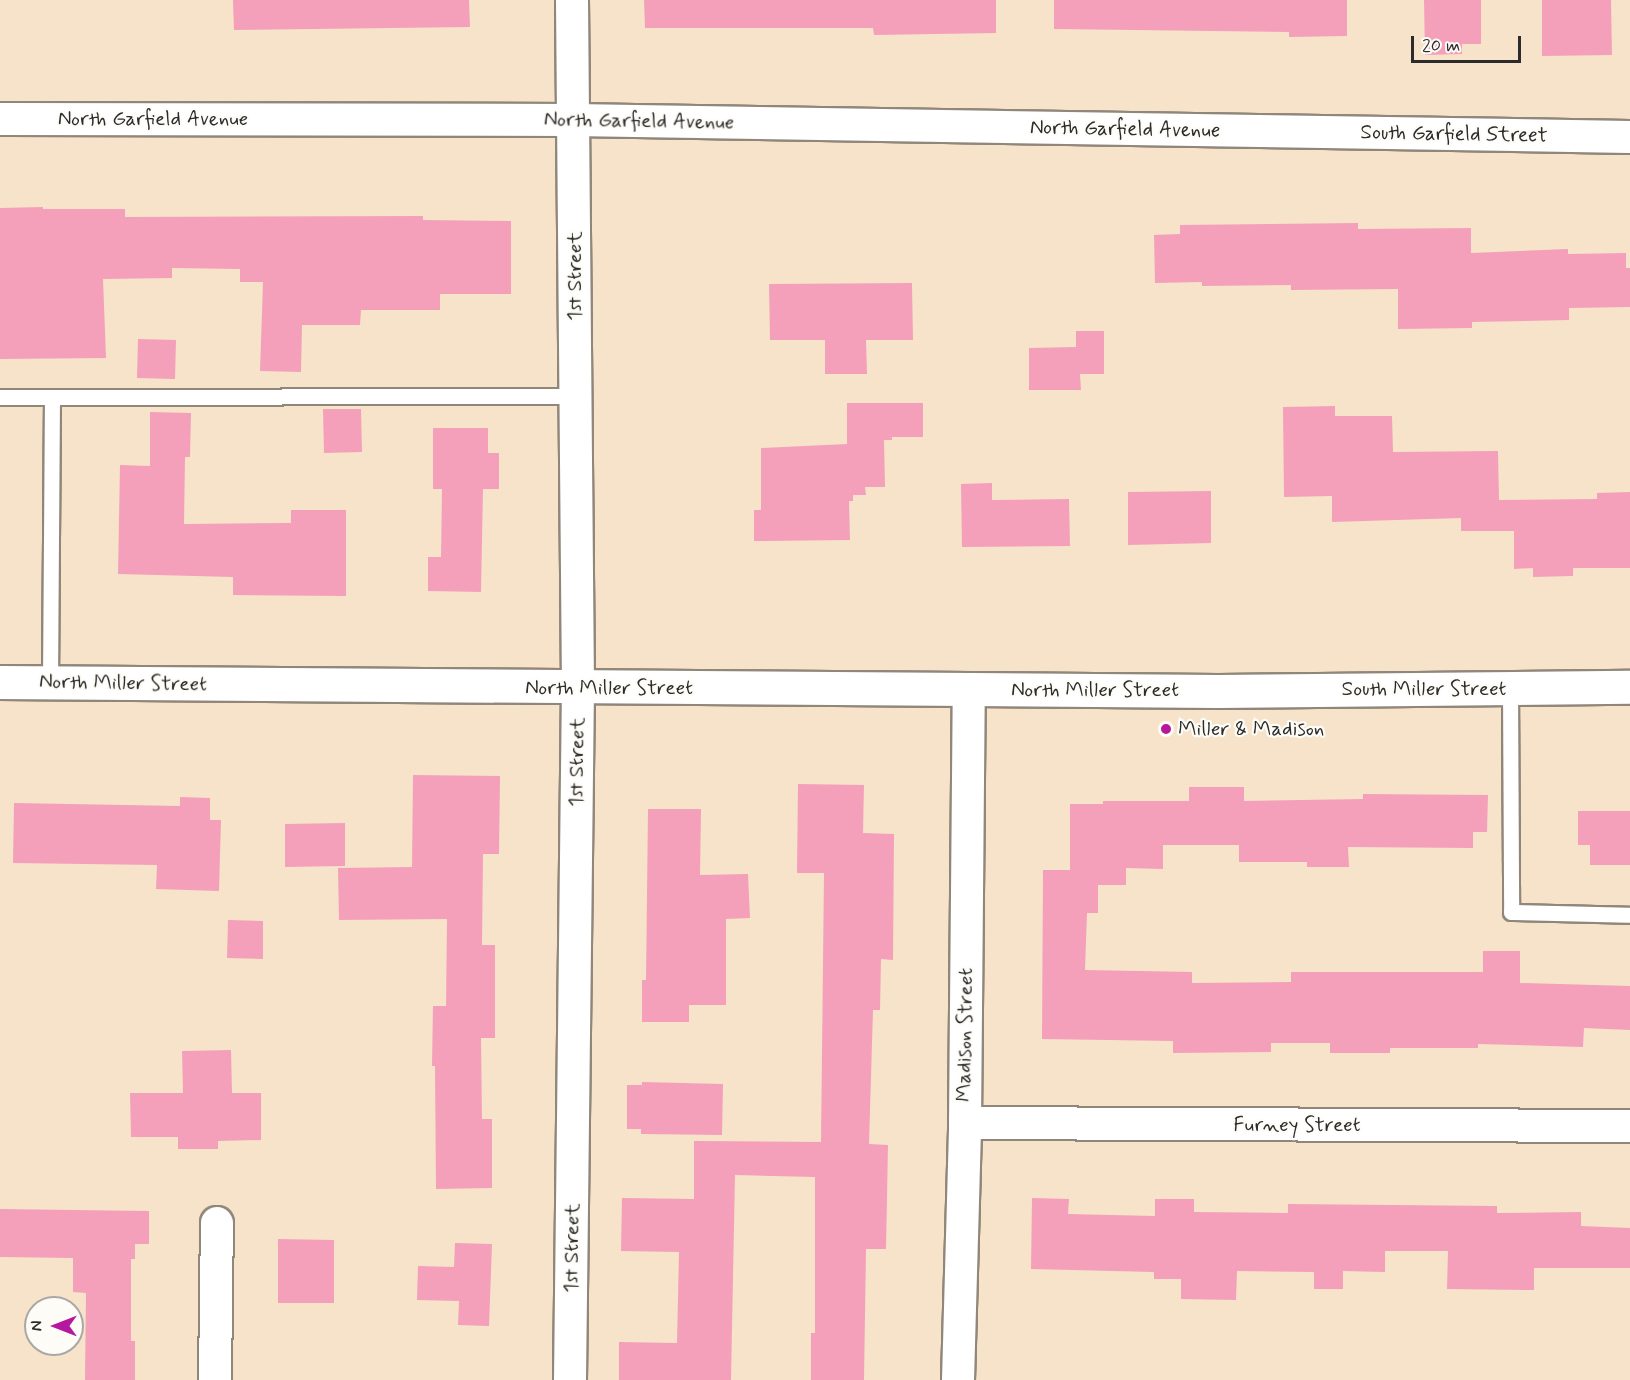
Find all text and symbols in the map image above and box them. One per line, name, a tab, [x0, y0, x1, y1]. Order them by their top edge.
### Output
scale bar	[1414, 24, 1524, 62]
text: 20 m	[1422, 34, 1460, 58]
street label: North Garfield Avenue	[56, 106, 250, 132]
street label: North Garfield Avenue	[541, 107, 737, 135]
street label: North Garfield Avenue	[1027, 115, 1223, 143]
street label: South Garfield Street	[1361, 120, 1547, 148]
street label: 1st Street	[562, 231, 588, 321]
street label: North Miller Street	[37, 669, 209, 697]
street label: North Miller Street	[523, 675, 695, 701]
street label: South Miller Street	[1340, 676, 1508, 702]
street label: North Miller Street	[1009, 677, 1181, 703]
place label: Miller & Madison	[1178, 716, 1324, 742]
street label: 1st Street	[564, 717, 590, 807]
marker: Miller & Madison	[1159, 722, 1173, 736]
street label: Madison Street	[951, 966, 979, 1104]
street label: Furney Street	[1231, 1112, 1363, 1138]
street label: 1st Street	[559, 1203, 585, 1293]
north arrow	[24, 1296, 84, 1356]
text: N	[27, 1321, 48, 1331]

